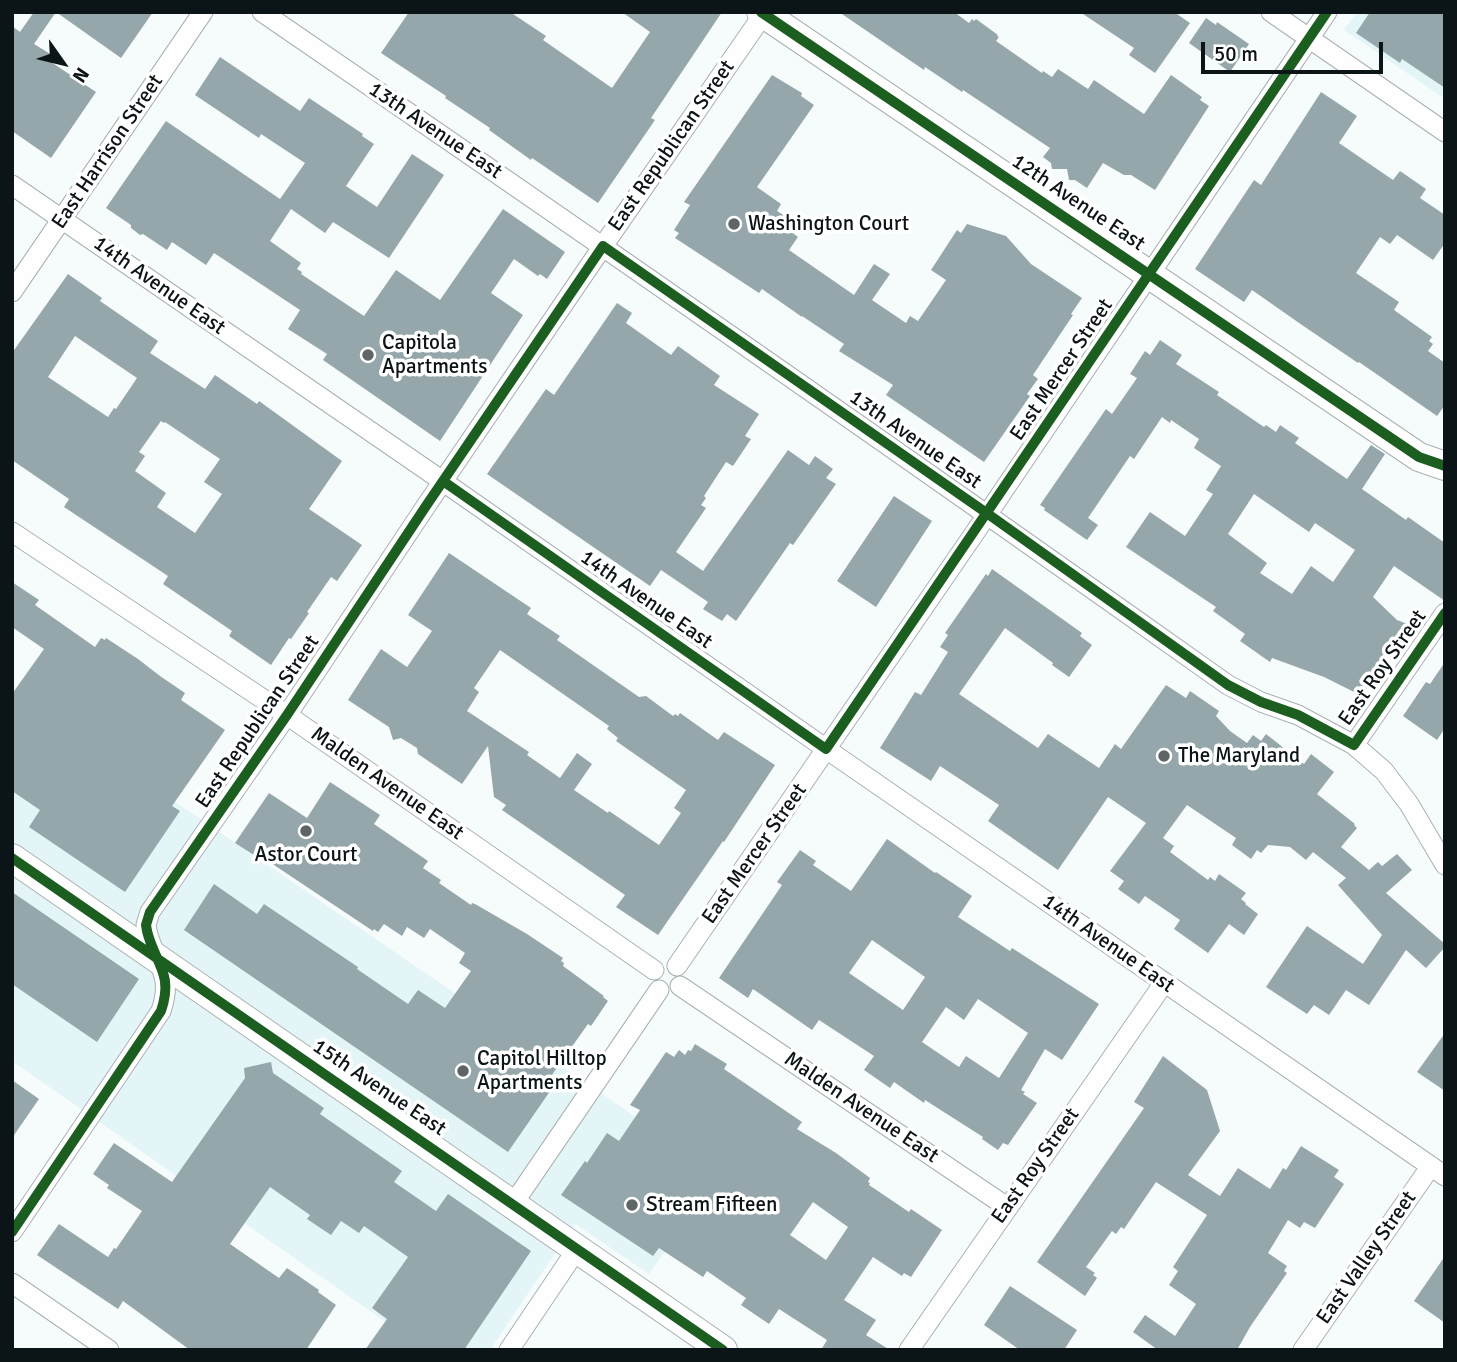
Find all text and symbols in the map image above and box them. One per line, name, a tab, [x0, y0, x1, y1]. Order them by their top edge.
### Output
north arrow	[28, 28, 98, 98]
scale bar	[1205, 28, 1387, 72]
text: 50 m	[1214, 41, 1258, 67]
street label: East Republican Street	[603, 56, 741, 236]
text: N	[67, 63, 94, 87]
street label: East Harrison Street	[47, 70, 169, 234]
street label: 13th Avenue East	[364, 77, 506, 185]
street label: 12th Avenue East	[1007, 149, 1149, 257]
place label: Washington Court	[748, 211, 909, 237]
marker: Washington Court	[726, 216, 742, 232]
street label: 14th Avenue East	[88, 231, 230, 341]
street label: East Mercer Street	[1005, 294, 1119, 446]
place label: Capitola Apartments	[382, 330, 487, 380]
marker: Capitola Apartments	[360, 347, 376, 363]
street label: 13th Avenue East	[844, 385, 986, 495]
street label: 14th Avenue East	[575, 545, 717, 655]
street label: East Roy Street	[1334, 605, 1432, 731]
street label: East Republican Street	[191, 631, 325, 813]
street label: Malden Avenue East	[306, 722, 468, 846]
place label: The Maryland	[1178, 743, 1300, 769]
marker: The Maryland	[1156, 748, 1172, 764]
street label: East Mercer Street	[697, 779, 813, 929]
marker: Astor Court	[298, 823, 314, 839]
place label: Astor Court	[255, 842, 357, 868]
street label: 14th Avenue East	[1037, 889, 1179, 999]
street label: 15th Avenue East	[308, 1034, 450, 1142]
place label: Capitol Hilltop Apartments	[477, 1046, 607, 1096]
street label: Malden Avenue East	[779, 1047, 943, 1169]
marker: Capitol Hilltop Apartments	[455, 1063, 471, 1079]
street label: East Roy Street	[987, 1103, 1085, 1229]
street label: East Valley Street	[1312, 1187, 1422, 1329]
place label: Stream Fifteen	[646, 1192, 777, 1218]
marker: Stream Fifteen	[624, 1197, 640, 1213]

